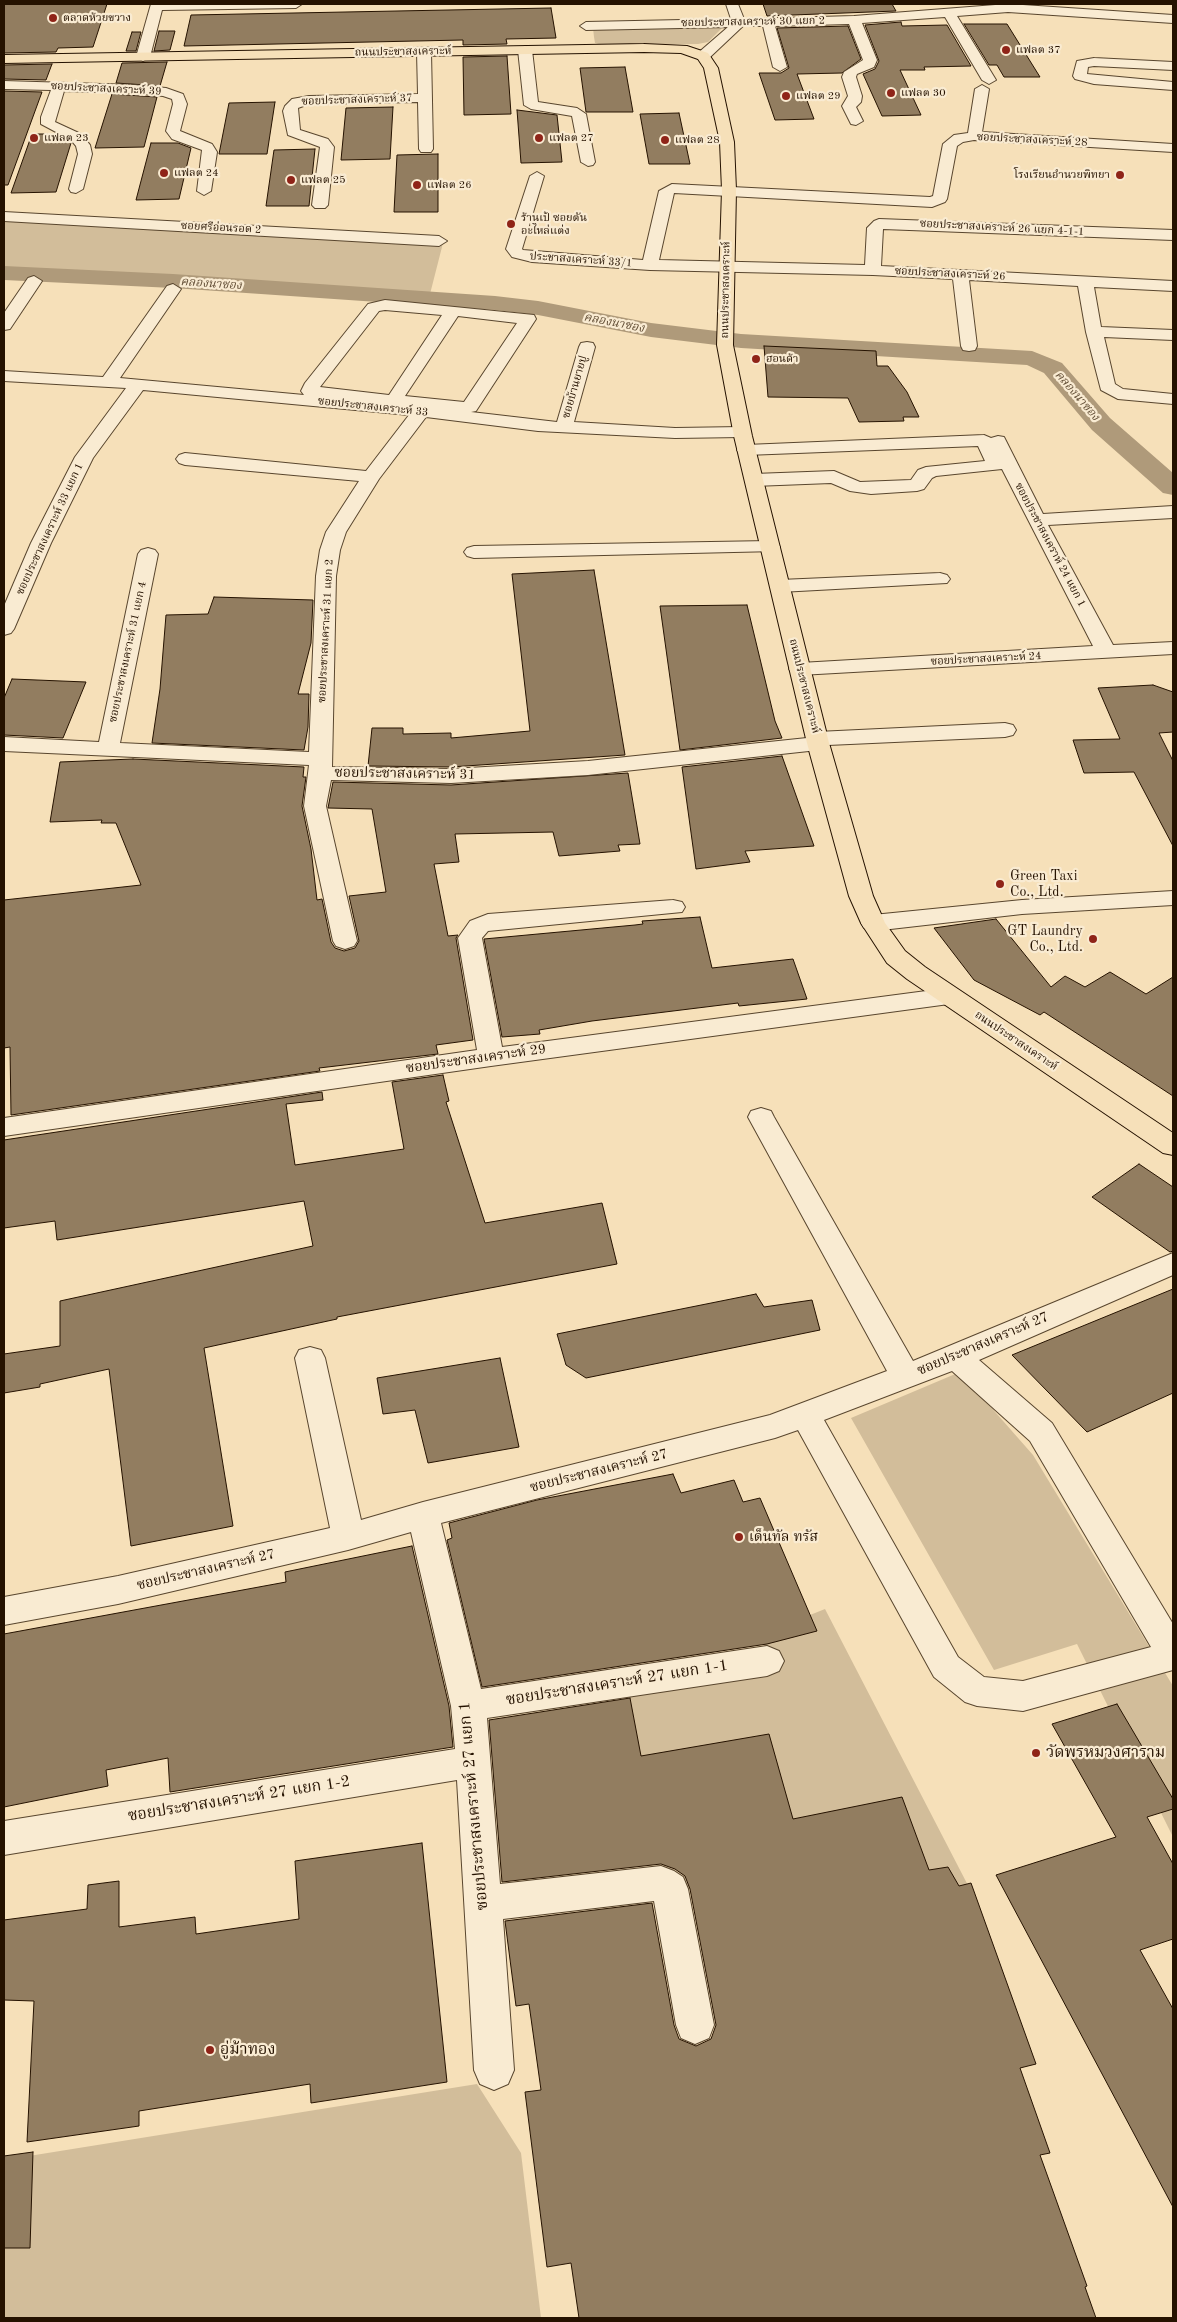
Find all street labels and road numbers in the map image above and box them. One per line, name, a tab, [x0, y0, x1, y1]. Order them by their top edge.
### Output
street label: ซอยประชาสงเคราะห์ 30 แยก 2	[681, 14, 825, 30]
street label: ถนนประชาสงเคราะห์	[355, 45, 451, 59]
street label: ซอยประชาสงเคราะห์ 39	[50, 80, 162, 98]
street label: ซอยประชาสงเคราะห์ 37	[301, 91, 413, 109]
street label: ซอยประชาสงเคราะห์ 28	[976, 131, 1088, 149]
street label: ซอยประชาสงเคราะห์ 26 แยก 4-1-1	[919, 217, 1085, 239]
street label: ซอยศรีอ่อนรอด 2	[180, 219, 262, 237]
street label: ถนนประชาสงเคราะห์	[719, 242, 733, 338]
street label: ประชาสงเคราะห์ 33/1	[529, 250, 633, 270]
street label: ซอยประชาสงเคราะห์ 26	[894, 265, 1006, 283]
street label: ซอยบ้านยายปู	[560, 354, 590, 420]
street label: ซอยประชาสงเคราะห์ 33	[317, 395, 429, 419]
street label: ซอยประชาสงเคราะห์ 33 แยก 1	[14, 461, 86, 597]
street label: ซอยประชาสงเคราห์ 24 แยก 1	[1012, 481, 1088, 609]
street label: ซอยประชาสงเคราะห์ 31 แยก 2	[316, 559, 336, 703]
street label: ซอยประชาสงเคราะห์ 31 แยก 4	[107, 580, 149, 724]
street label: ถนนประชาสงเคราะห์	[786, 637, 822, 735]
street label: ซอยประชาสงเคราะห์ 24	[930, 650, 1042, 668]
street label: ซอยประชาสงเคราะห์ 31	[334, 764, 476, 784]
street label: ถนนประชาสงเคราะห์	[972, 1008, 1060, 1074]
street label: ซอยประชาสงเคราะห์ 29	[405, 1041, 547, 1077]
street label: ซอยประชาสงเคราะห์ 27	[915, 1309, 1051, 1379]
street label: ซอยประชาสงเคราะห์ 27	[528, 1446, 670, 1496]
street label: ซอยประชาสงเคราะห์ 27	[135, 1546, 277, 1594]
street label: ซอยประชาสงเคราะห์ 27 แยก 1-1	[505, 1656, 729, 1710]
street label: ซอยประชาสงเคราะห์ 27 แยก 1	[455, 1701, 493, 1911]
street label: ซอยประชาสงเคราะห์ 27 แยก 1-2	[127, 1772, 351, 1826]

